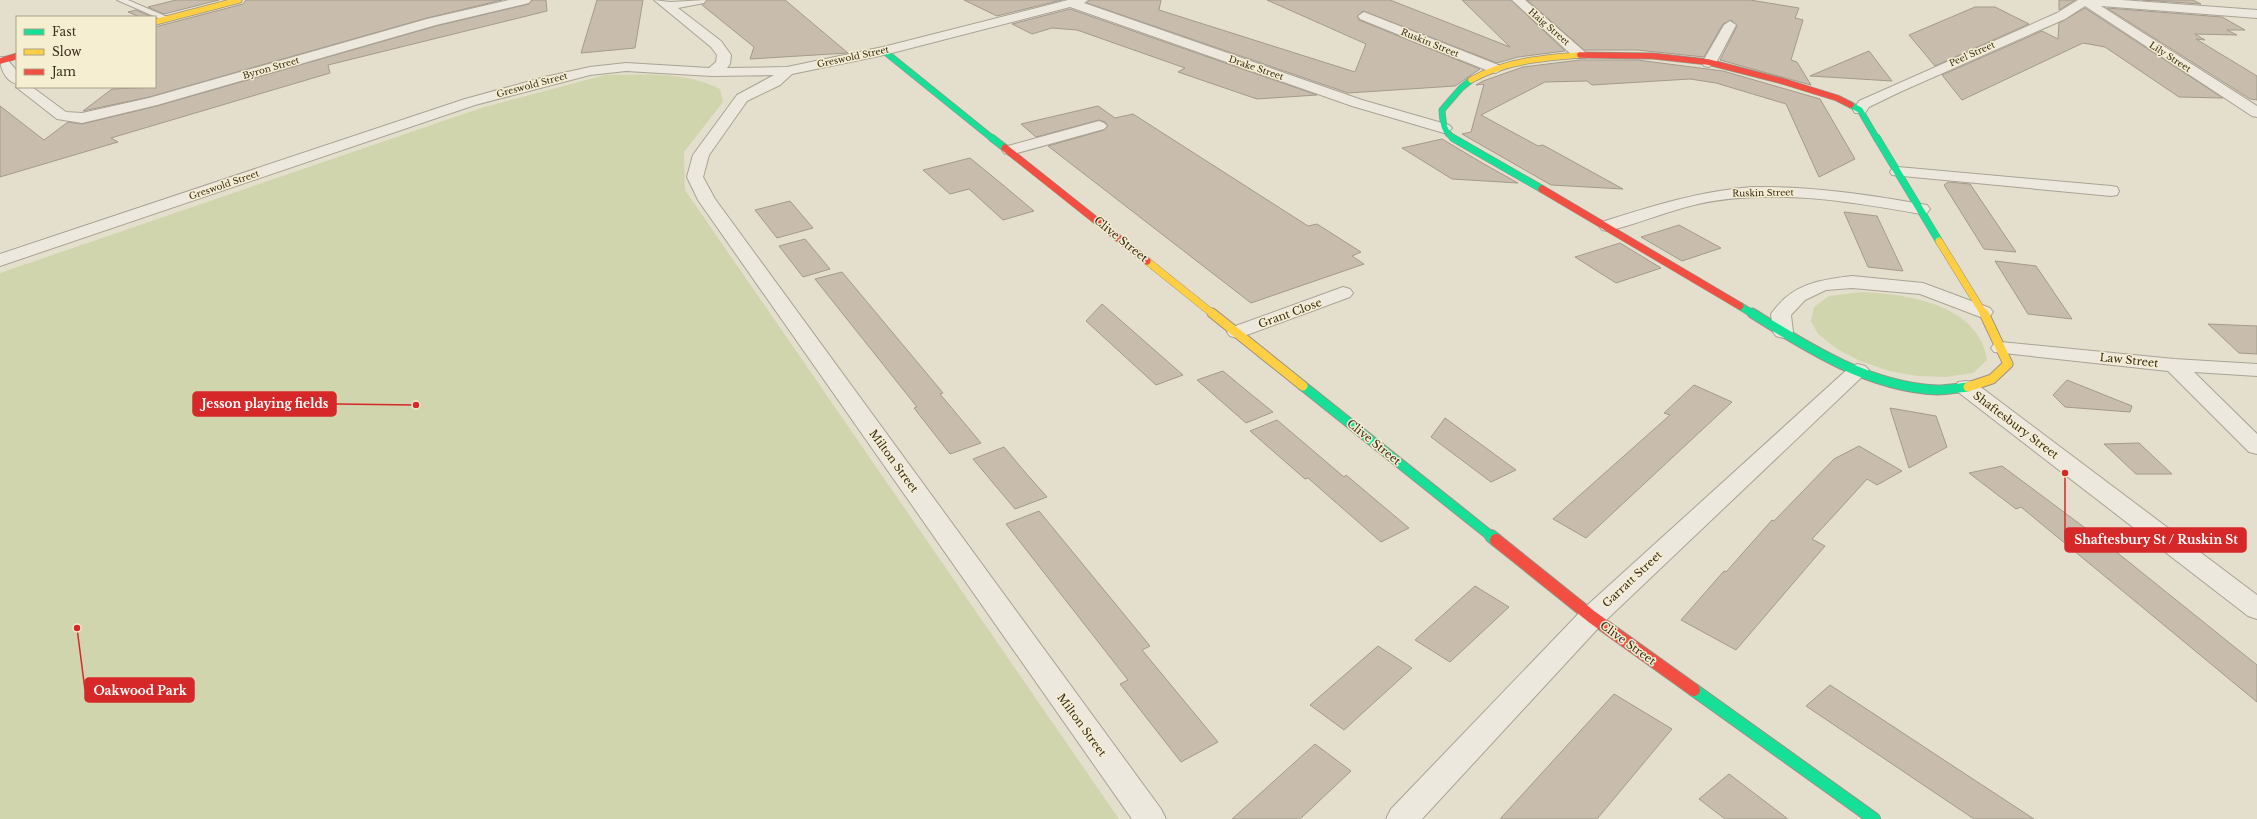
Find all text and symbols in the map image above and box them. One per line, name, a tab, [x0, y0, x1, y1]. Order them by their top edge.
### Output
street label: Haig Street	[1526, 6, 1573, 48]
legend	[16, 16, 156, 88]
text: Fast	[52, 24, 77, 39]
street label: Ruskin Street	[1400, 26, 1461, 59]
street label: Peel Street	[1947, 38, 1997, 68]
street label: Lily Street	[2147, 39, 2194, 74]
street label: Greswold Street	[816, 43, 890, 70]
text: Slow	[52, 44, 82, 59]
street label: Drake Street	[1227, 53, 1286, 82]
street label: Byron Street	[241, 54, 301, 81]
text: Jam	[50, 64, 76, 79]
street label: Greswold Street	[495, 70, 569, 99]
street label: Greswold Street	[187, 167, 261, 202]
street label: Ruskin Street	[1732, 186, 1795, 199]
street label: Clive Street	[1091, 213, 1151, 265]
street label: Grant Close	[1256, 295, 1324, 331]
street label: Law Street	[2099, 350, 2160, 370]
street label: Shaftesbury Street	[1970, 388, 2062, 462]
callout: Jesson playing fields	[193, 392, 336, 416]
text: Jesson playing fields	[199, 396, 329, 411]
street label: Clive Street	[1344, 416, 1404, 468]
street label: Milton Street	[866, 427, 922, 496]
callout: Shaftesbury St / Ruskin St	[2065, 528, 2246, 552]
text: Shaftesbury St / Ruskin St	[2074, 532, 2238, 547]
street label: Garratt Street	[1599, 547, 1665, 610]
street label: Clive Street	[1598, 618, 1659, 668]
callout: Oakwood Park	[85, 678, 194, 702]
text: Oakwood Park	[93, 683, 188, 698]
street label: Milton Street	[1054, 691, 1110, 760]

